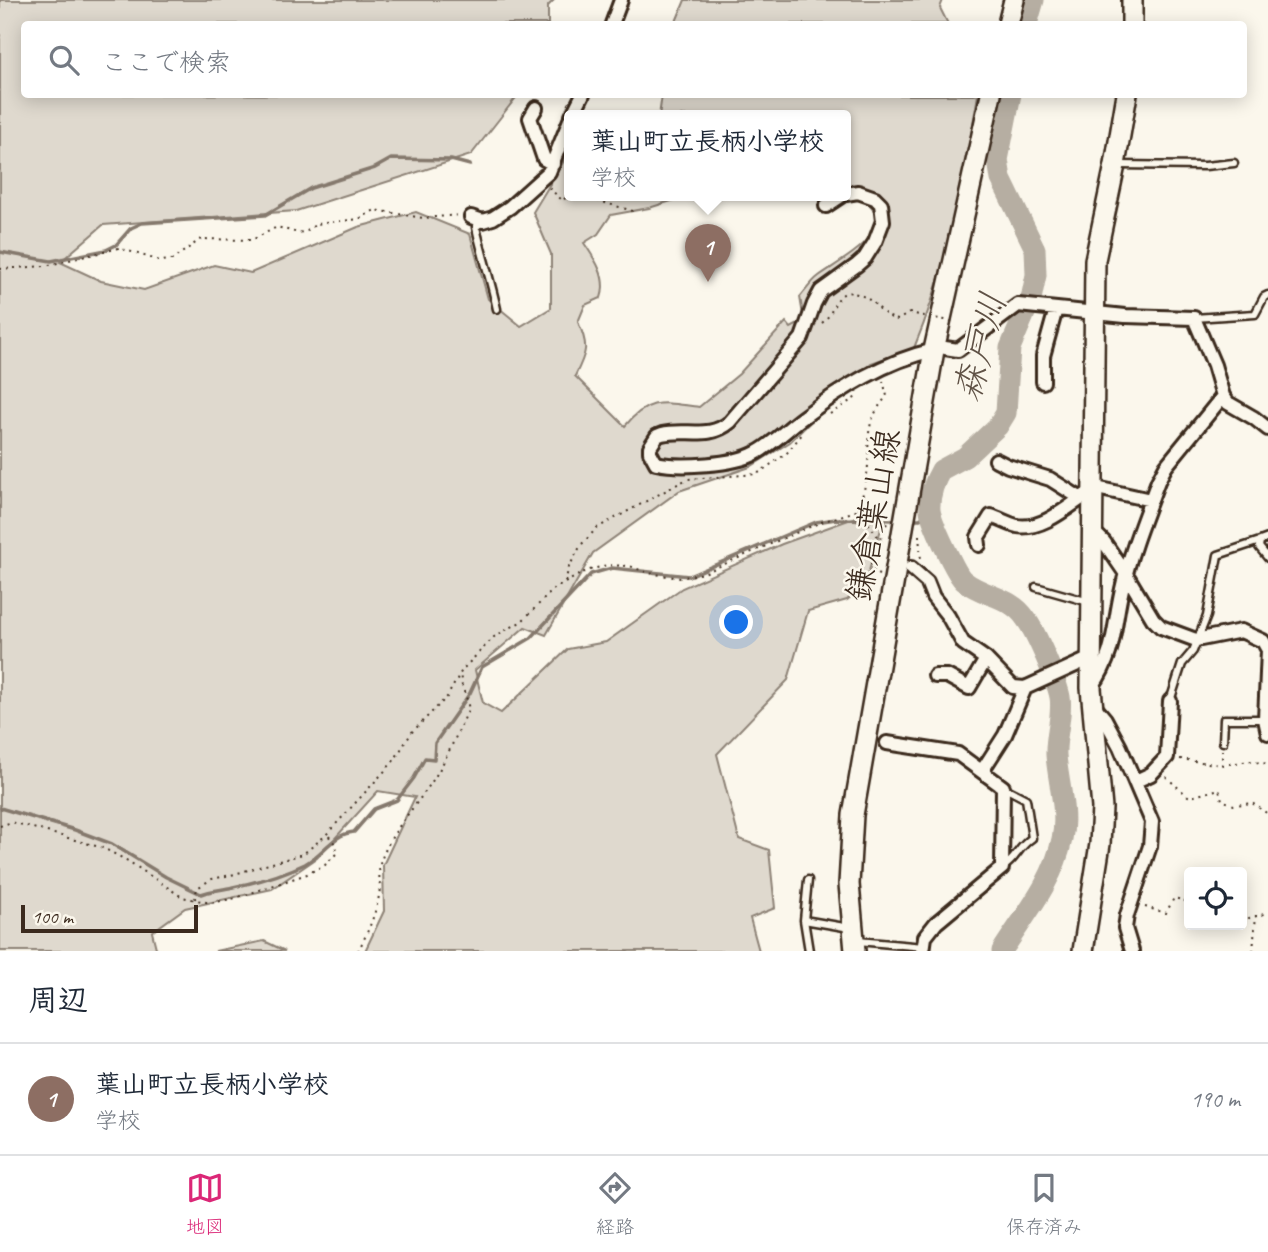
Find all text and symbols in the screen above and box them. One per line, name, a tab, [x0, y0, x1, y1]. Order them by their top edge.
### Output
search box	[21, 21, 1247, 98]
icon: search	[45, 41, 83, 79]
text: ここで検索	[101, 46, 231, 79]
popup	[564, 110, 851, 201]
text: 葉山町立長柄小学校	[590, 125, 825, 158]
text: 学校	[590, 163, 636, 192]
pin: 1	[685, 224, 731, 282]
water label: 森戸川	[943, 287, 1017, 407]
street label: 鎌倉葉山線	[836, 425, 910, 605]
your location	[719, 605, 753, 639]
map controls	[1184, 867, 1247, 930]
button: locate	[1184, 867, 1247, 930]
scale bar	[21, 902, 198, 934]
text: 100 m	[32, 905, 73, 929]
text: 周辺	[28, 981, 88, 1019]
text: 葉山町立長柄小学校	[95, 1068, 329, 1101]
text: 1	[46, 1085, 56, 1114]
text: 190 m	[1191, 1085, 1240, 1114]
text: 学校	[95, 1106, 141, 1135]
tab: 地図	[186, 1169, 224, 1239]
tab: 経路	[596, 1169, 634, 1239]
tab: 保存済み	[1006, 1169, 1082, 1239]

